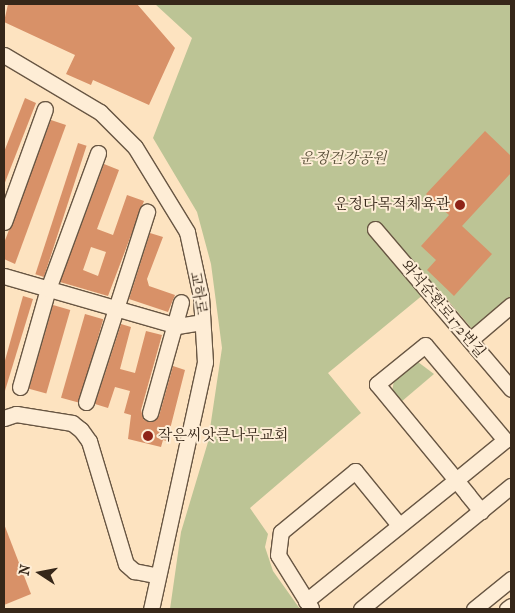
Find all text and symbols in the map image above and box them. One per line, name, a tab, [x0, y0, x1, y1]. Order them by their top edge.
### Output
park label: 운정건강공원	[300, 150, 386, 168]
place label: 운정다목적체육관	[334, 196, 450, 214]
marker: 운정다목적체육관	[454, 199, 466, 211]
street label: 와석순환로172번길	[397, 257, 489, 361]
street label: 교하로	[186, 270, 210, 316]
place label: 작은씨앗큰나무교회	[158, 427, 288, 445]
marker: 작은씨앗큰나무교회	[142, 430, 154, 442]
north arrow	[15, 548, 65, 598]
text: N	[15, 563, 34, 577]

